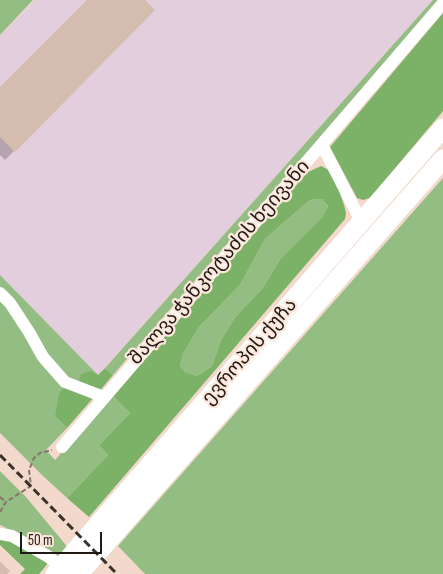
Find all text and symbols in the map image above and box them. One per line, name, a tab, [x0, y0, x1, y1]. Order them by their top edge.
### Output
street label: შალვა ჭანკოტაძის ხეივანი	[125, 156, 315, 370]
street label: ევროპის ქუჩა	[198, 294, 302, 410]
scale bar	[22, 522, 105, 554]
text: 50 m	[28, 531, 53, 550]

